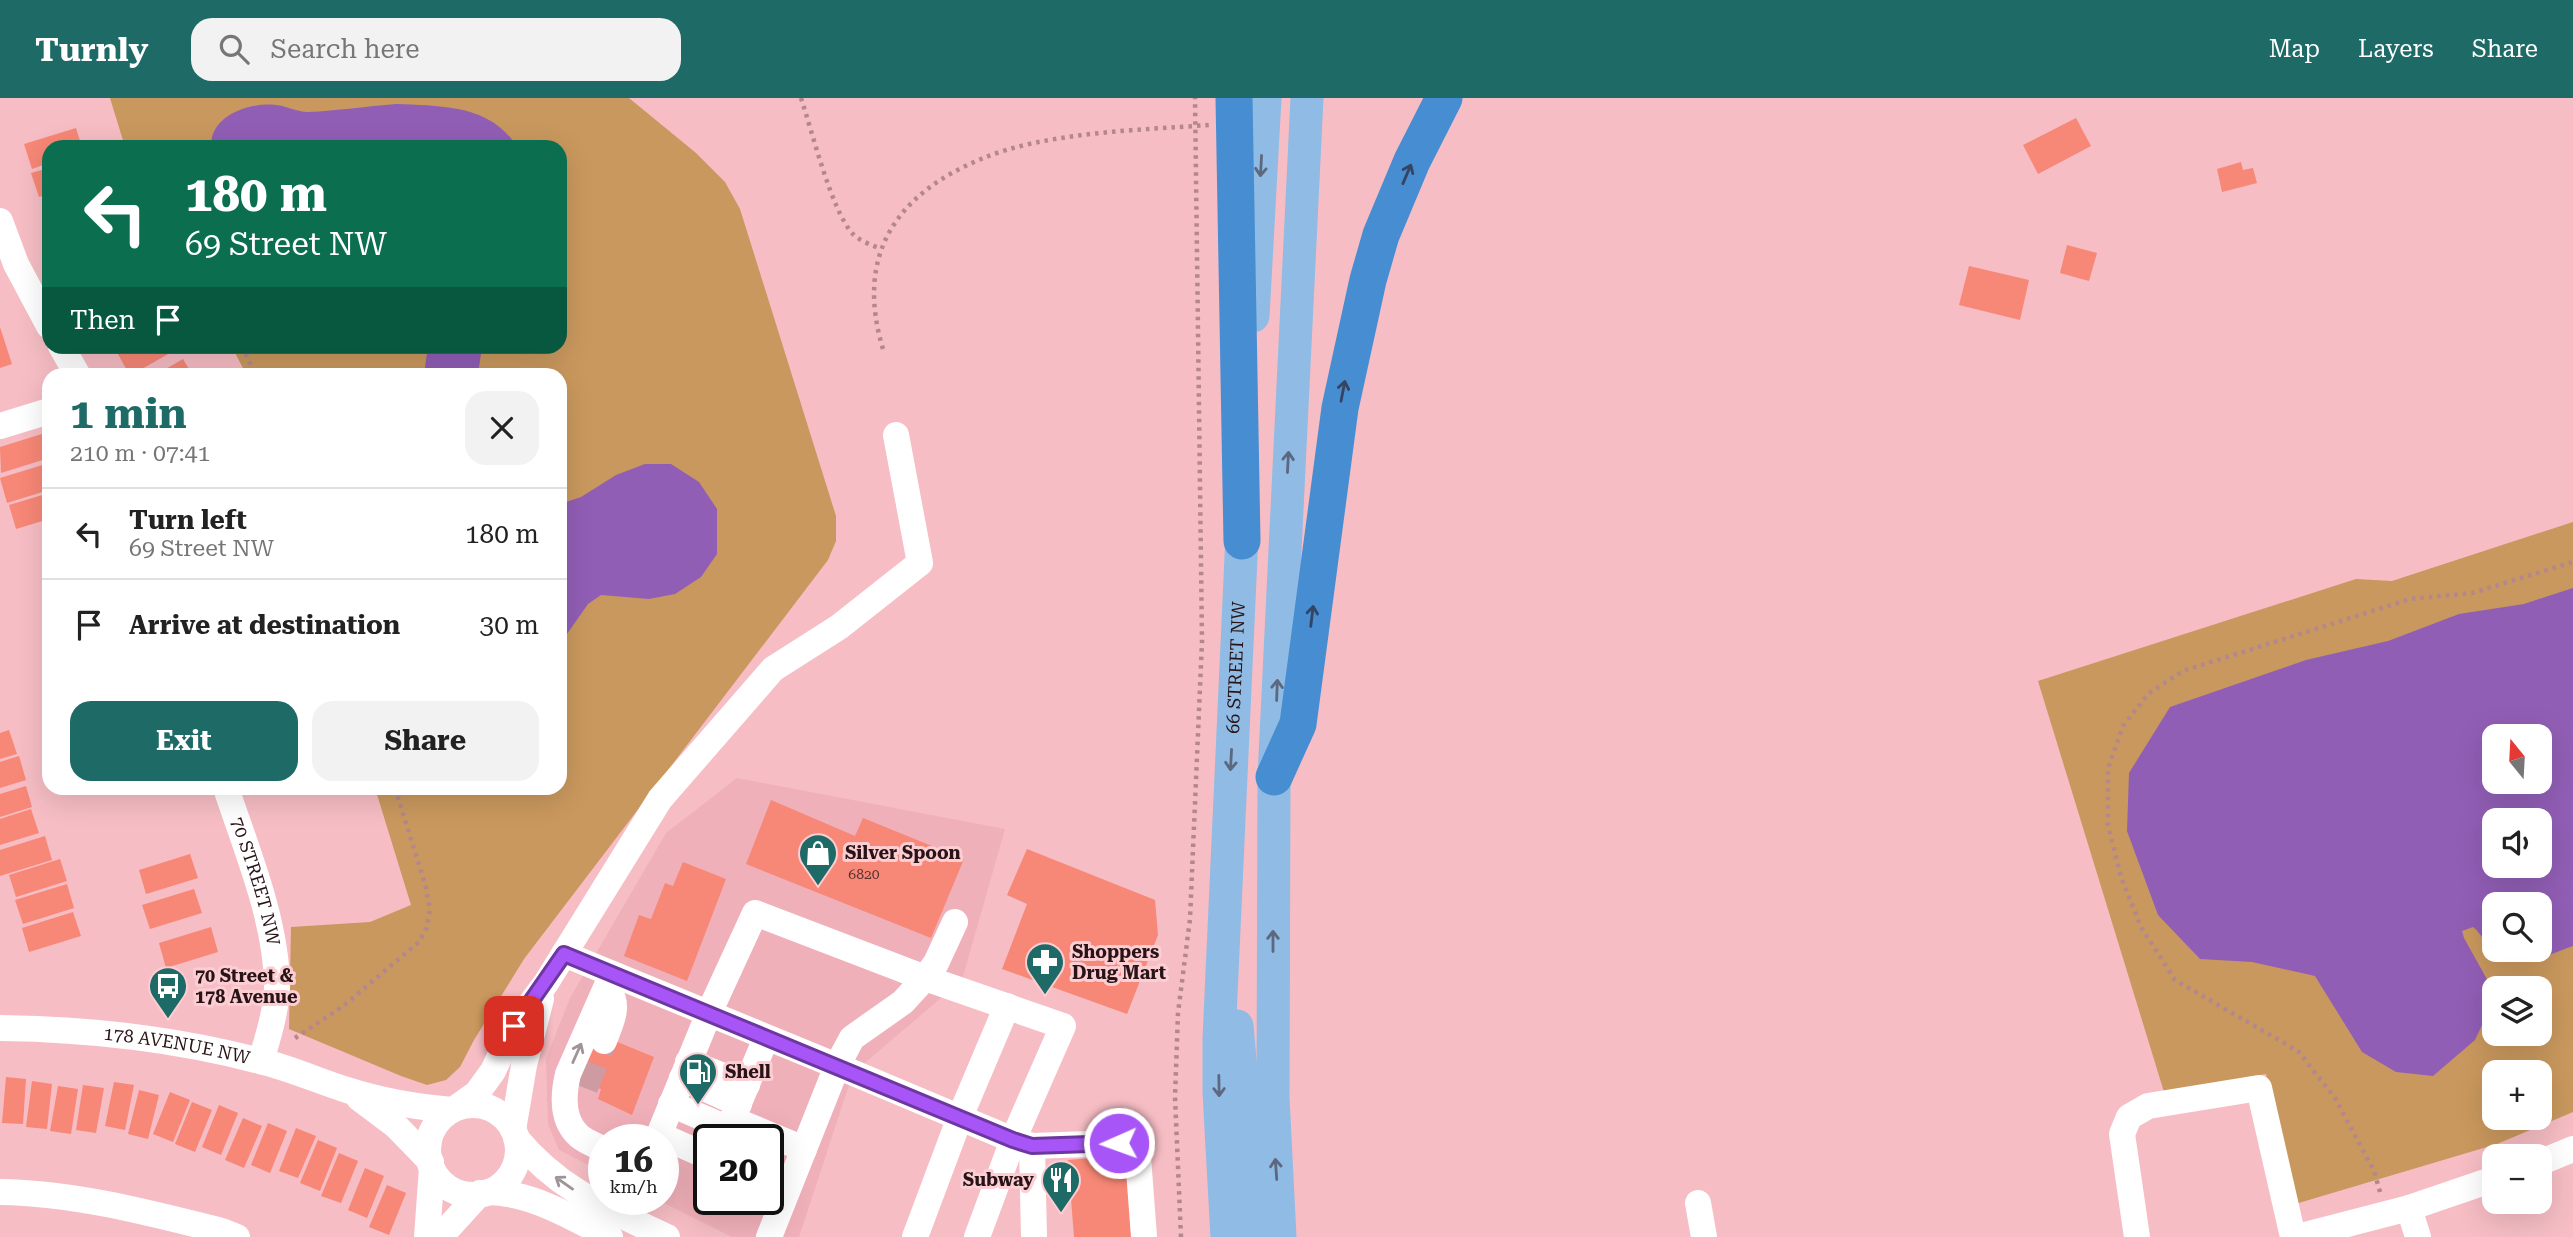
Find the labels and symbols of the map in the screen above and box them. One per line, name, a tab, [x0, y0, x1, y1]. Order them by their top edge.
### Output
one-way arrow	[1254, 154, 1267, 177]
one-way arrow	[1401, 163, 1414, 185]
one-way arrow	[1337, 380, 1351, 403]
one-way arrow	[1281, 451, 1294, 474]
street label: 66 STREET NW	[1222, 600, 1249, 734]
one-way arrow	[1305, 606, 1318, 628]
one-way arrow	[1271, 678, 1284, 701]
north arrow	[2482, 724, 2552, 794]
one-way arrow	[1224, 749, 1237, 771]
street label: 70 STREET NW	[227, 814, 284, 948]
shop icon: Silver Spoon	[797, 832, 839, 887]
place label: Silver Spoon	[845, 842, 961, 863]
house number: 6820	[848, 866, 880, 882]
one-way arrow	[1266, 930, 1280, 953]
pharmacy icon: Shoppers Drug Mart	[1024, 941, 1066, 996]
place label: Shoppers Drug Mart	[1072, 941, 1166, 983]
bus stop icon: 70 Street & 178 Avenue	[147, 965, 189, 1020]
place label: 70 Street & 178 Avenue	[195, 965, 298, 1007]
pin	[484, 996, 544, 1056]
street label: 178 AVENUE NW	[103, 1023, 253, 1068]
one-way arrow	[571, 1043, 584, 1065]
fuel station icon: Shell	[677, 1051, 719, 1106]
place label: Shell	[725, 1061, 771, 1082]
one-way arrow	[1212, 1074, 1226, 1097]
position arrow	[1082, 1106, 1156, 1180]
speed limit sign: 20	[693, 1124, 784, 1215]
one-way arrow	[1269, 1158, 1282, 1181]
restaurant icon: Subway	[1040, 1159, 1082, 1214]
place label: Subway	[963, 1169, 1034, 1190]
one-way arrow	[554, 1176, 573, 1191]

